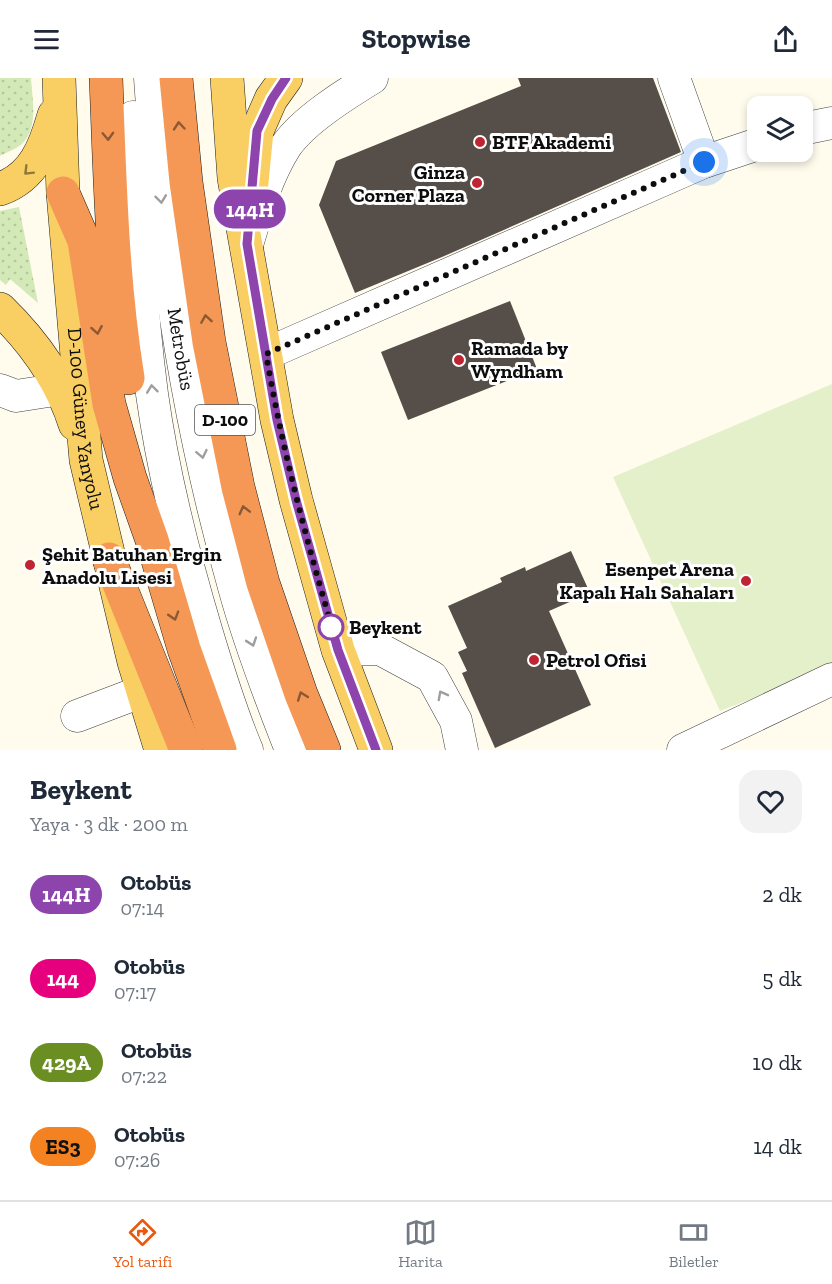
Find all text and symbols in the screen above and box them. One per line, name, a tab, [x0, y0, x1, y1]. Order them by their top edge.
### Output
icon: menu	[30, 23, 63, 56]
text: Stopwise	[361, 23, 471, 55]
icon: share	[769, 23, 802, 56]
map controls	[747, 96, 813, 162]
button: layers	[747, 96, 813, 162]
one-way arrow	[173, 121, 186, 130]
place label: BTF Akademi	[492, 130, 611, 154]
one-way arrow	[102, 132, 115, 141]
marker: BTF Akademi	[473, 135, 487, 149]
your location	[689, 147, 719, 177]
place label: Ginza Corner Plaza	[352, 160, 465, 207]
one-way arrow	[24, 164, 35, 175]
marker: Ginza Corner Plaza	[470, 176, 484, 190]
line badge: 144H	[208, 190, 292, 228]
one-way arrow	[154, 194, 166, 204]
text: 144H	[226, 197, 274, 222]
street label: Metrobüs	[162, 306, 200, 392]
one-way arrow	[200, 314, 212, 323]
one-way arrow	[90, 325, 102, 335]
street label: D-100 Güney Yanyolu	[63, 327, 109, 512]
place label: Ramada by Wyndham	[471, 336, 568, 383]
marker: Ramada by Wyndham	[452, 353, 466, 367]
one-way arrow	[147, 385, 159, 394]
road number: D-100	[195, 405, 255, 435]
one-way arrow	[194, 448, 207, 458]
one-way arrow	[239, 505, 251, 516]
place label: Şehit Batuhan Ergin Anadolu Lisesi	[42, 542, 222, 589]
place label: Esenpet Arena Kapalı Halı Sahaları	[559, 557, 734, 604]
marker: Şehit Batuhan Ergin Anadolu Lisesi	[23, 558, 37, 572]
marker: Esenpet Arena Kapalı Halı Sahaları	[739, 574, 753, 588]
one-way arrow	[167, 610, 180, 621]
marker: Beykent	[318, 614, 344, 640]
place label: Beykent	[349, 615, 423, 639]
one-way arrow	[245, 636, 257, 647]
place label: Petrol Ofisi	[546, 648, 647, 672]
marker: Petrol Ofisi	[527, 653, 541, 667]
one-way arrow	[297, 691, 310, 702]
one-way arrow	[438, 691, 449, 702]
button: heart	[739, 770, 802, 833]
text: Beykent	[30, 773, 132, 806]
text: Yaya · 3 dk · 200 m	[30, 812, 188, 836]
text: Otobüs	[120, 869, 191, 896]
text: 2 dk	[762, 881, 802, 908]
text: 144H	[42, 882, 90, 907]
text: 07:14	[120, 896, 164, 920]
text: Otobüs	[114, 953, 185, 980]
text: 5 dk	[762, 965, 802, 992]
text: 144	[47, 966, 79, 991]
text: 07:17	[114, 980, 156, 1004]
text: Otobüs	[121, 1037, 192, 1064]
text: 10 dk	[752, 1049, 802, 1076]
text: 429A	[42, 1050, 91, 1075]
text: 07:22	[121, 1064, 167, 1088]
text: Otobüs	[114, 1121, 185, 1148]
text: 14 dk	[753, 1133, 802, 1160]
text: ES3	[45, 1134, 81, 1159]
text: 07:26	[114, 1148, 160, 1172]
tab: Yol tarifi	[113, 1216, 172, 1271]
tab: Harita	[398, 1216, 443, 1271]
tab: Biletler	[669, 1216, 719, 1271]

